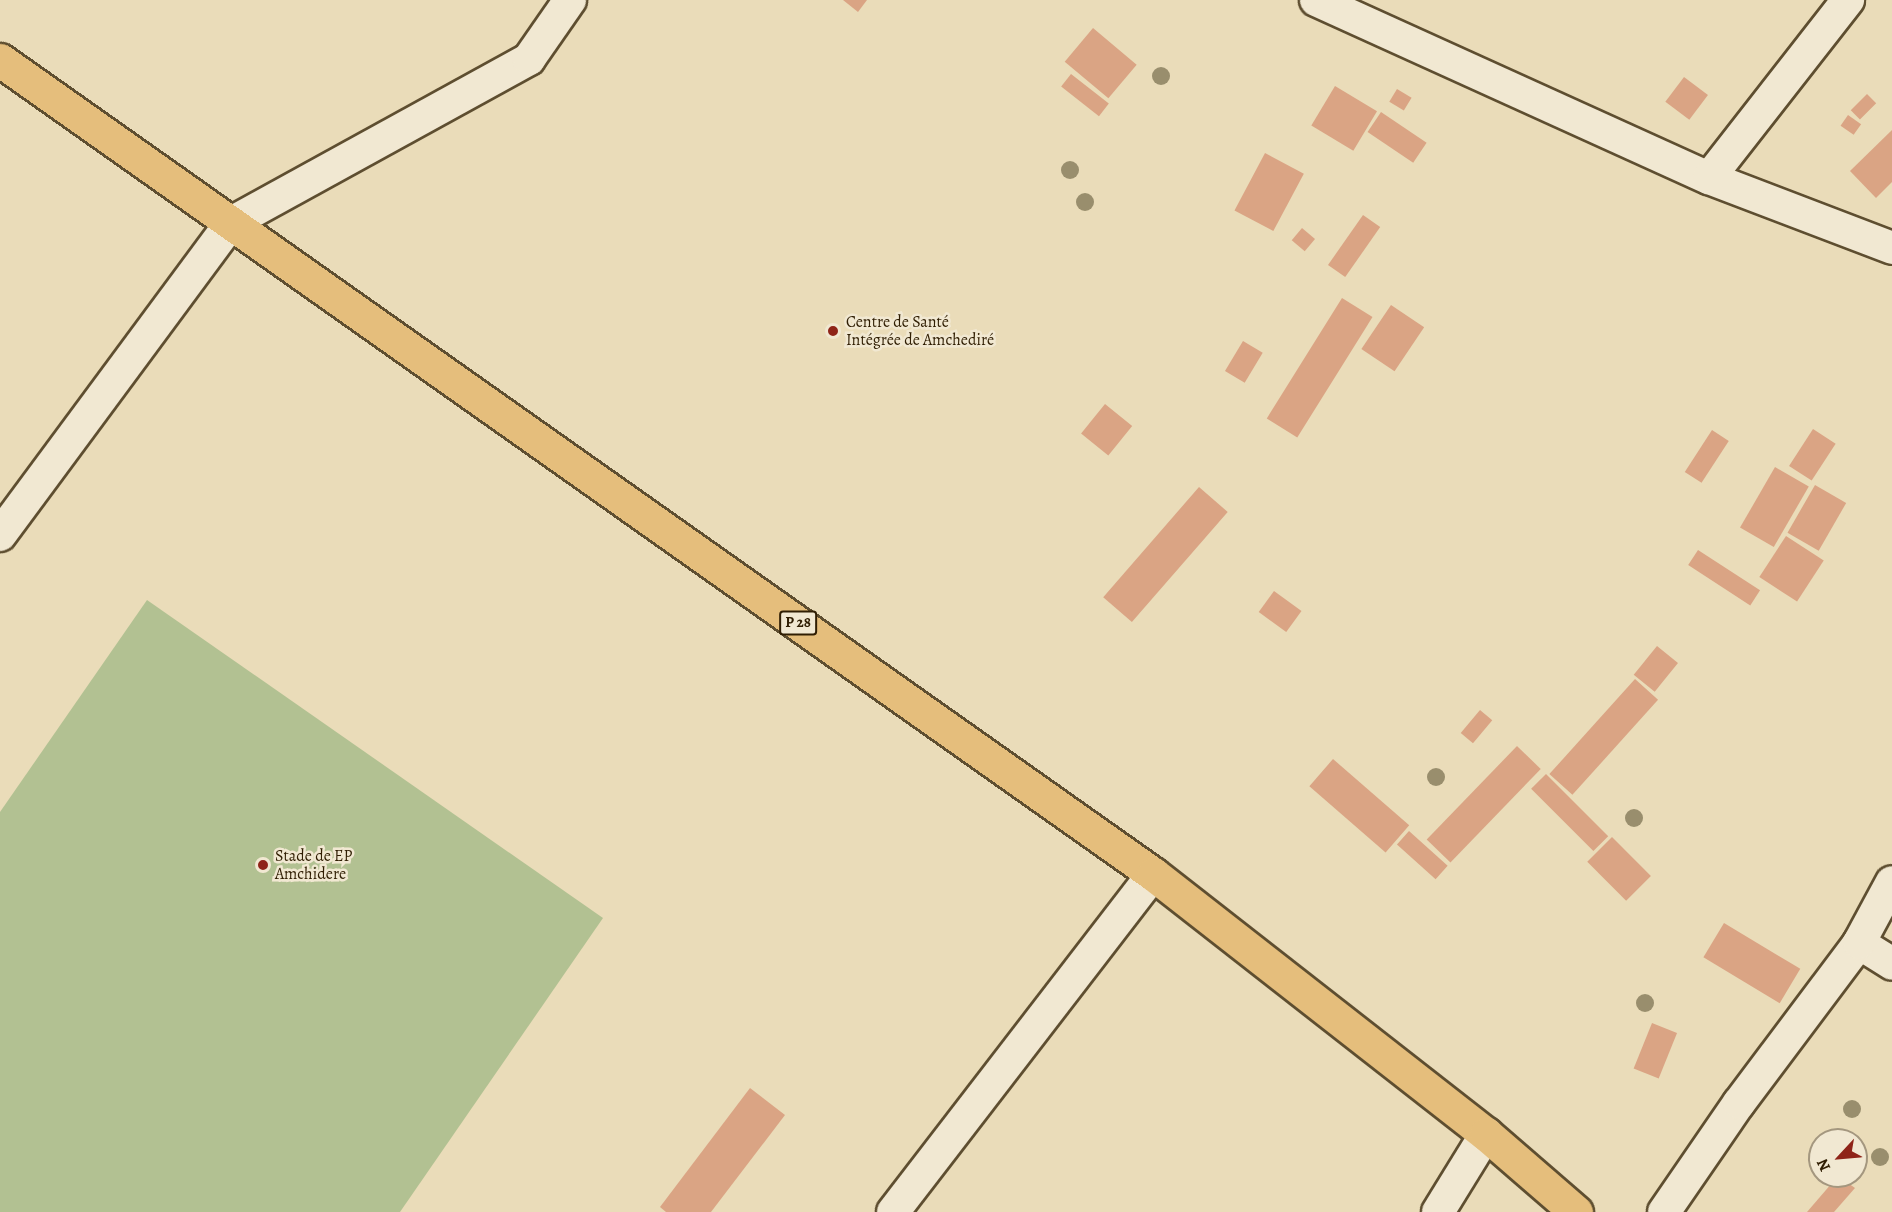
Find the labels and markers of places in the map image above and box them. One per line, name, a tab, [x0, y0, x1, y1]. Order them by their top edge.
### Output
place label: Centre de Santé Intégrée de Amchediré	[846, 312, 994, 350]
marker: Centre de Santé Intégrée de Amchediré	[824, 322, 842, 340]
place label: Stade de EP Amchidere	[275, 846, 352, 884]
marker: Stade de EP Amchidere	[256, 858, 270, 872]

